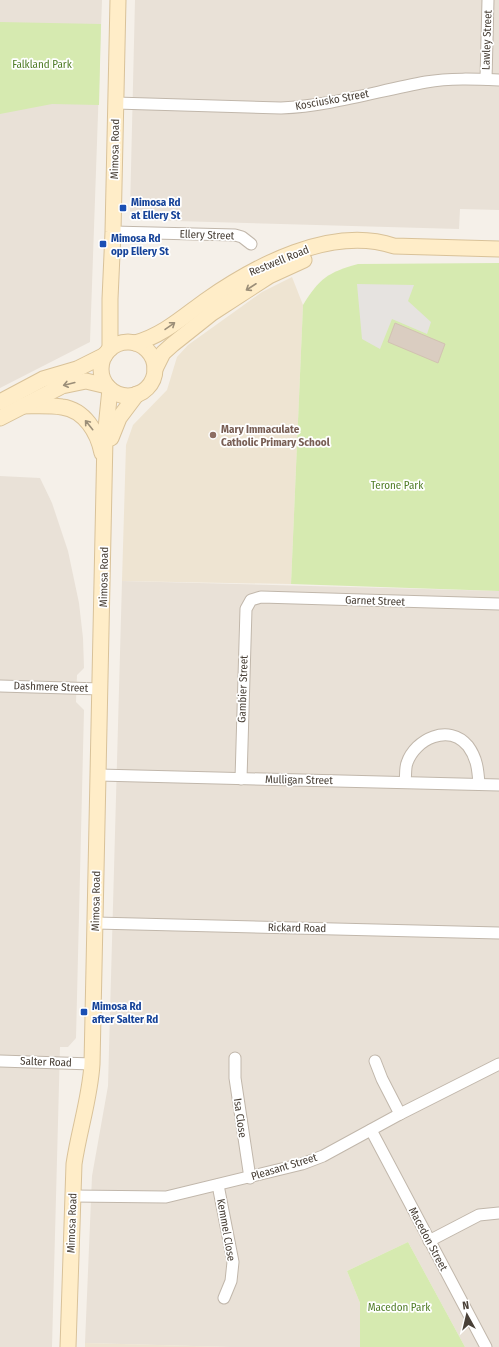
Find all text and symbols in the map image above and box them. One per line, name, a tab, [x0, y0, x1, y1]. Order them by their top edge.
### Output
street label: Lawley Street	[479, 9, 495, 70]
park label: Falkland Park	[12, 58, 73, 71]
street label: Kosciusko Street	[294, 87, 370, 113]
street label: Mimosa Road	[108, 119, 122, 179]
place label: Mimosa Rd at Ellery St	[131, 196, 181, 222]
marker: Mimosa Rd at Ellery St	[118, 203, 128, 213]
street label: Ellery Street	[179, 228, 235, 242]
place label: Mimosa Rd opp Ellery St	[111, 232, 169, 258]
marker: Mimosa Rd opp Ellery St	[98, 239, 108, 249]
street label: Restwell Road	[247, 243, 311, 279]
one-way arrow	[245, 283, 256, 291]
one-way arrow	[164, 322, 175, 330]
one-way arrow	[63, 381, 76, 388]
one-way arrow	[85, 419, 94, 430]
place label: Mary Immaculate Catholic Primary School	[221, 423, 331, 449]
marker: Mary Immaculate Catholic Primary School	[208, 430, 218, 440]
park label: Terone Park	[371, 479, 424, 492]
street label: Mimosa Road	[97, 547, 111, 607]
street label: Garnet Street	[345, 593, 406, 609]
street label: Gambier Street	[235, 655, 251, 723]
street label: Dashmere Street	[13, 679, 89, 695]
street label: Mulligan Street	[265, 773, 333, 787]
street label: Mimosa Road	[89, 871, 103, 931]
street label: Rickard Road	[268, 921, 326, 935]
place label: Mimosa Rd after Salter Rd	[92, 1000, 158, 1026]
marker: Mimosa Rd after Salter Rd	[79, 1007, 89, 1017]
street label: Salter Road	[20, 1055, 72, 1069]
street label: Isa Close	[231, 1097, 249, 1139]
street label: Pleasant Street	[249, 1151, 319, 1183]
street label: Mimosa Road	[64, 1193, 80, 1253]
street label: Kemmel Close	[214, 1198, 238, 1262]
street label: Macedon Street	[406, 1205, 450, 1273]
north arrow	[447, 1295, 487, 1335]
text: N	[462, 1299, 470, 1312]
park label: Macedon Park	[368, 1301, 431, 1314]

